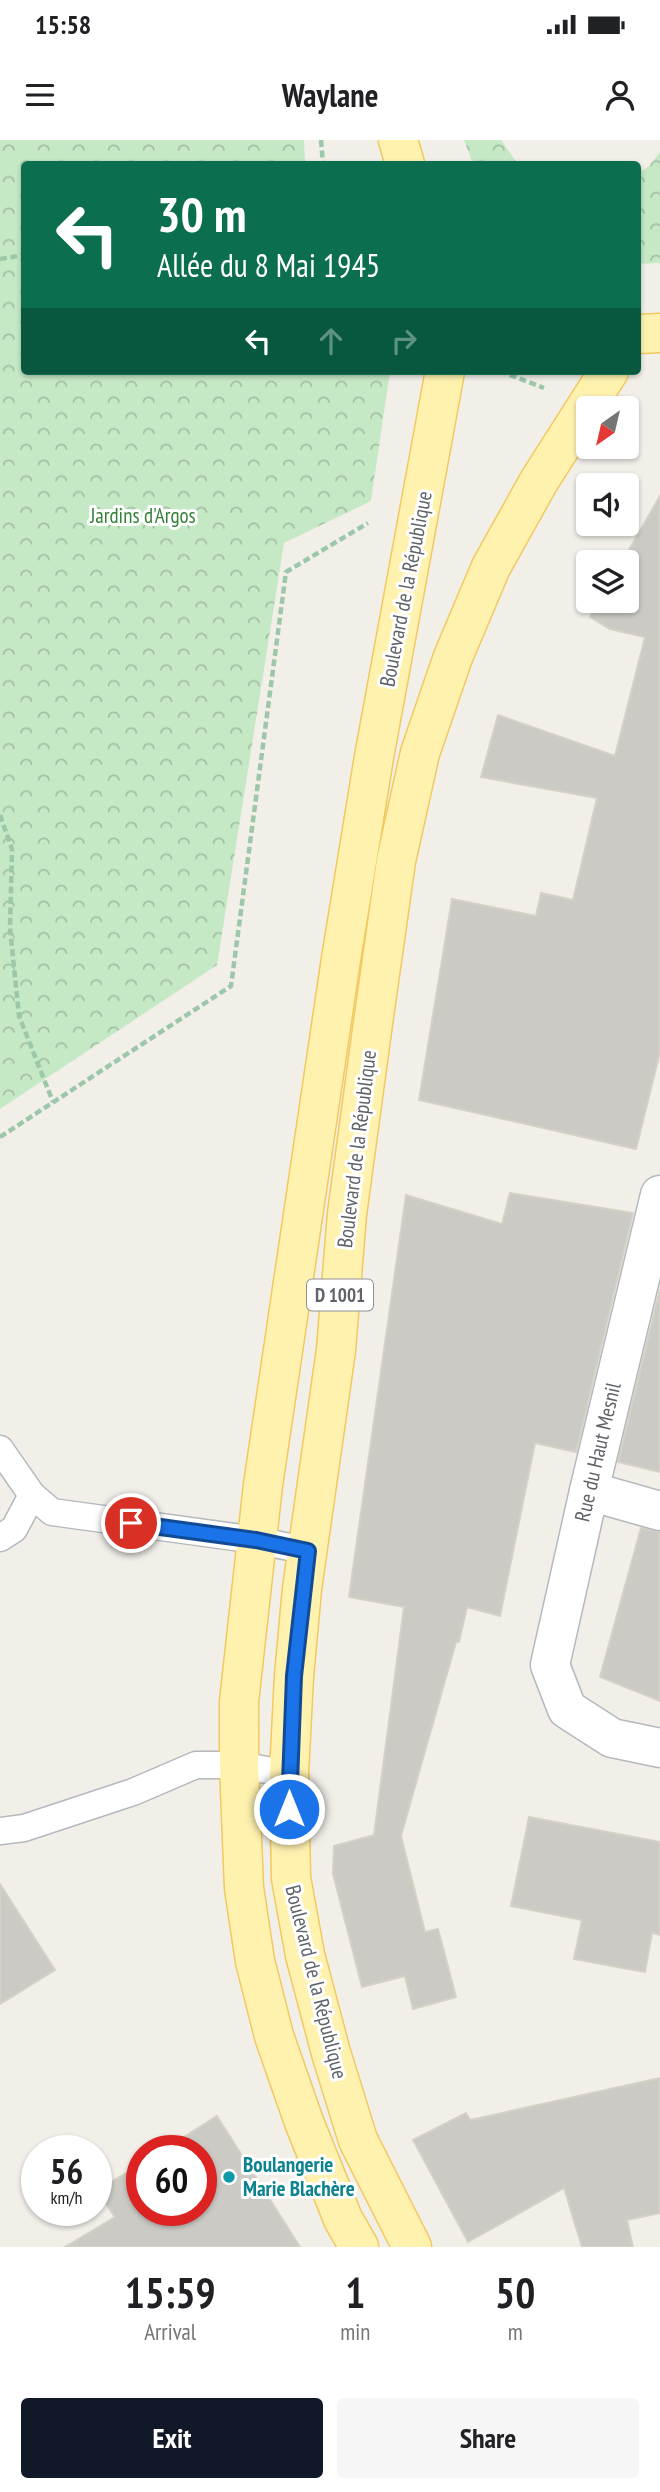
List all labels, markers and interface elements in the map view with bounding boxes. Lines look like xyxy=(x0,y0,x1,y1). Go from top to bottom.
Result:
text: 15:58 xyxy=(35,8,91,41)
text: Waylane xyxy=(282,74,378,116)
icon: menu xyxy=(21,76,59,114)
icon: person xyxy=(601,76,639,114)
text: 30 m xyxy=(157,182,246,246)
icon: left xyxy=(42,189,133,280)
text: Allée du 8 Mai 1945 xyxy=(157,244,380,286)
icon: left xyxy=(239,322,277,360)
icon: ahead xyxy=(312,322,350,360)
icon: right xyxy=(385,322,423,360)
north arrow xyxy=(576,396,639,458)
map controls xyxy=(576,396,639,613)
button: sound xyxy=(576,473,639,536)
street label: Boulevard de la République xyxy=(373,489,438,689)
park label: Jardins d'Argos xyxy=(89,502,196,529)
button: layers xyxy=(576,550,639,613)
street label: Boulevard de la République xyxy=(331,1049,382,1249)
road number: D 1001 xyxy=(307,1280,373,1310)
street label: Rue du Haut Mesnil xyxy=(568,1380,627,1524)
pin xyxy=(101,1493,161,1553)
icon: arrive xyxy=(112,1504,150,1542)
position arrow xyxy=(252,1772,326,1846)
street label: Boulevard de la République xyxy=(279,1882,354,2082)
speed limit sign: 60 xyxy=(126,2135,217,2226)
text: 56 xyxy=(50,2148,83,2194)
place label: Boulangerie Marie Blachère xyxy=(243,2151,355,2202)
marker: Boulangerie Marie Blachère xyxy=(221,2169,237,2185)
text: km/h xyxy=(51,2186,82,2209)
text: 15:59 xyxy=(125,2265,216,2320)
text: 1 xyxy=(345,2265,365,2320)
text: 50 xyxy=(495,2265,535,2320)
text: Arrival xyxy=(144,2317,196,2346)
text: min xyxy=(340,2317,370,2346)
text: m xyxy=(508,2317,523,2346)
button: Exit xyxy=(21,2398,323,2478)
button: Share xyxy=(337,2398,639,2478)

